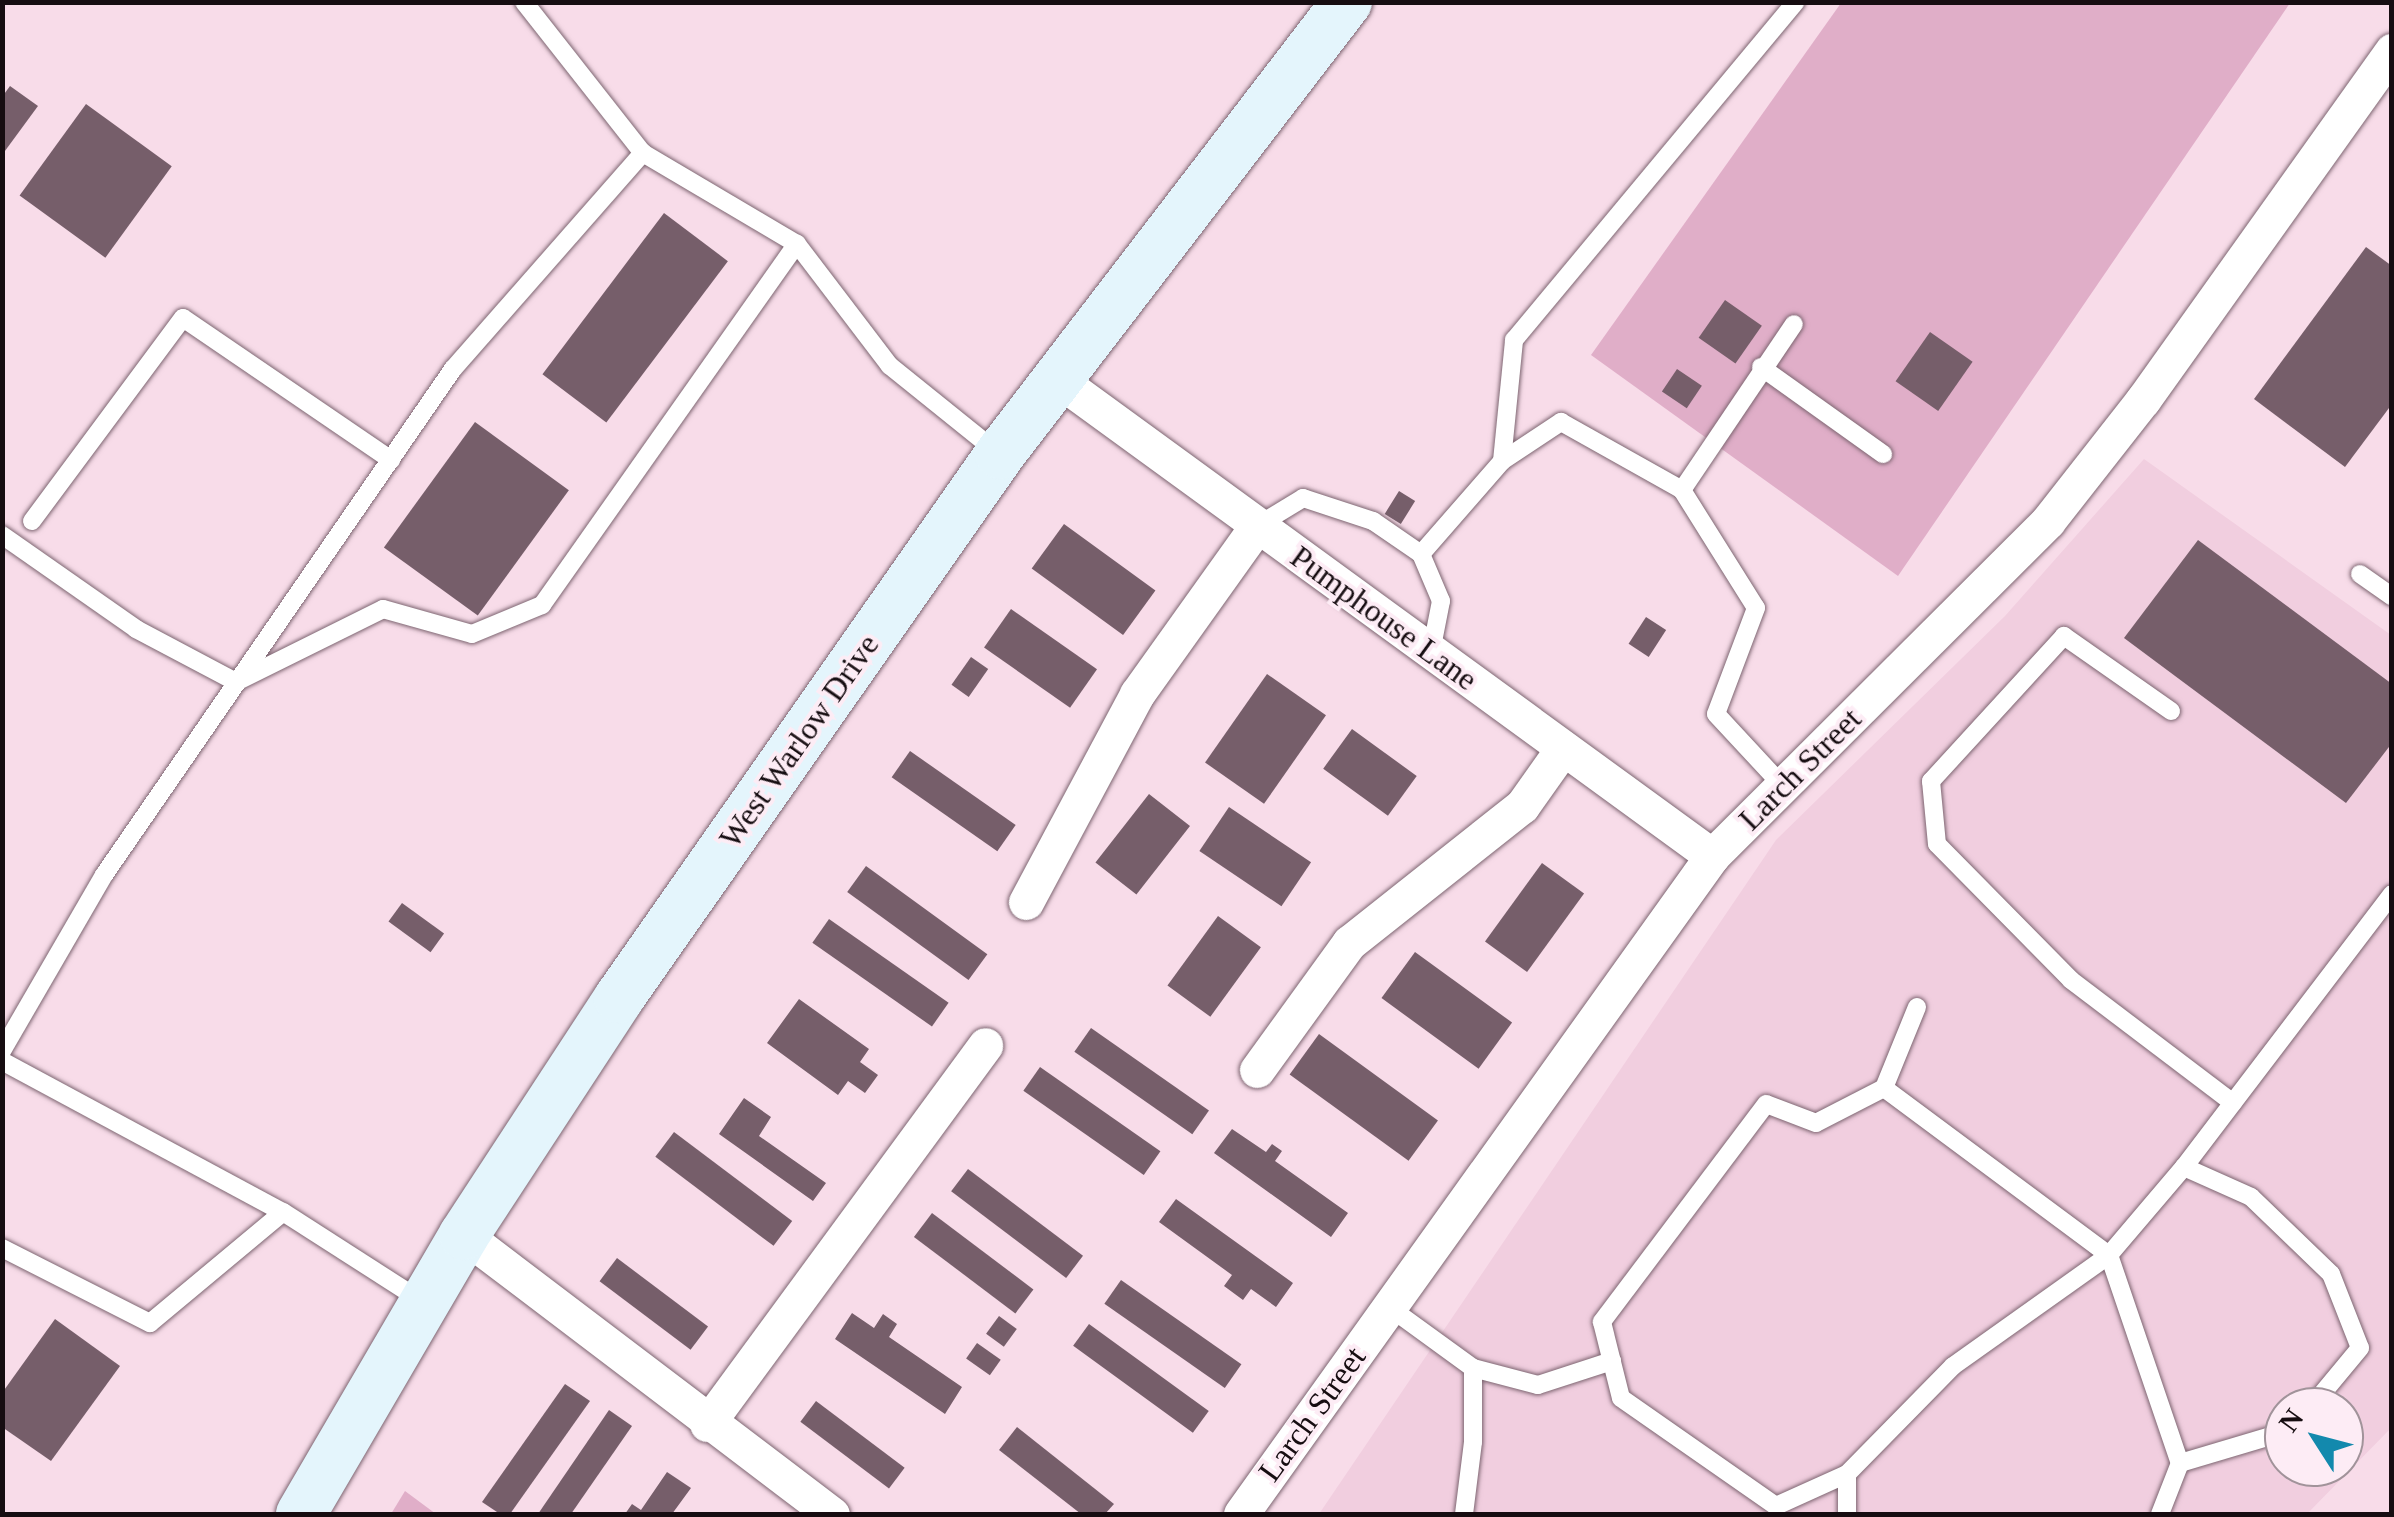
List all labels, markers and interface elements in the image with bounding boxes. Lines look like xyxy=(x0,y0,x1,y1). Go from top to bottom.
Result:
street label: Pumphouse Lane xyxy=(1283,537,1485,699)
street label: West Warlow Drive xyxy=(711,627,887,855)
street label: Larch Street xyxy=(1731,700,1869,838)
street label: Larch Street xyxy=(1250,1339,1374,1489)
north arrow xyxy=(2264,1387,2364,1487)
text: N xyxy=(2272,1403,2309,1438)

